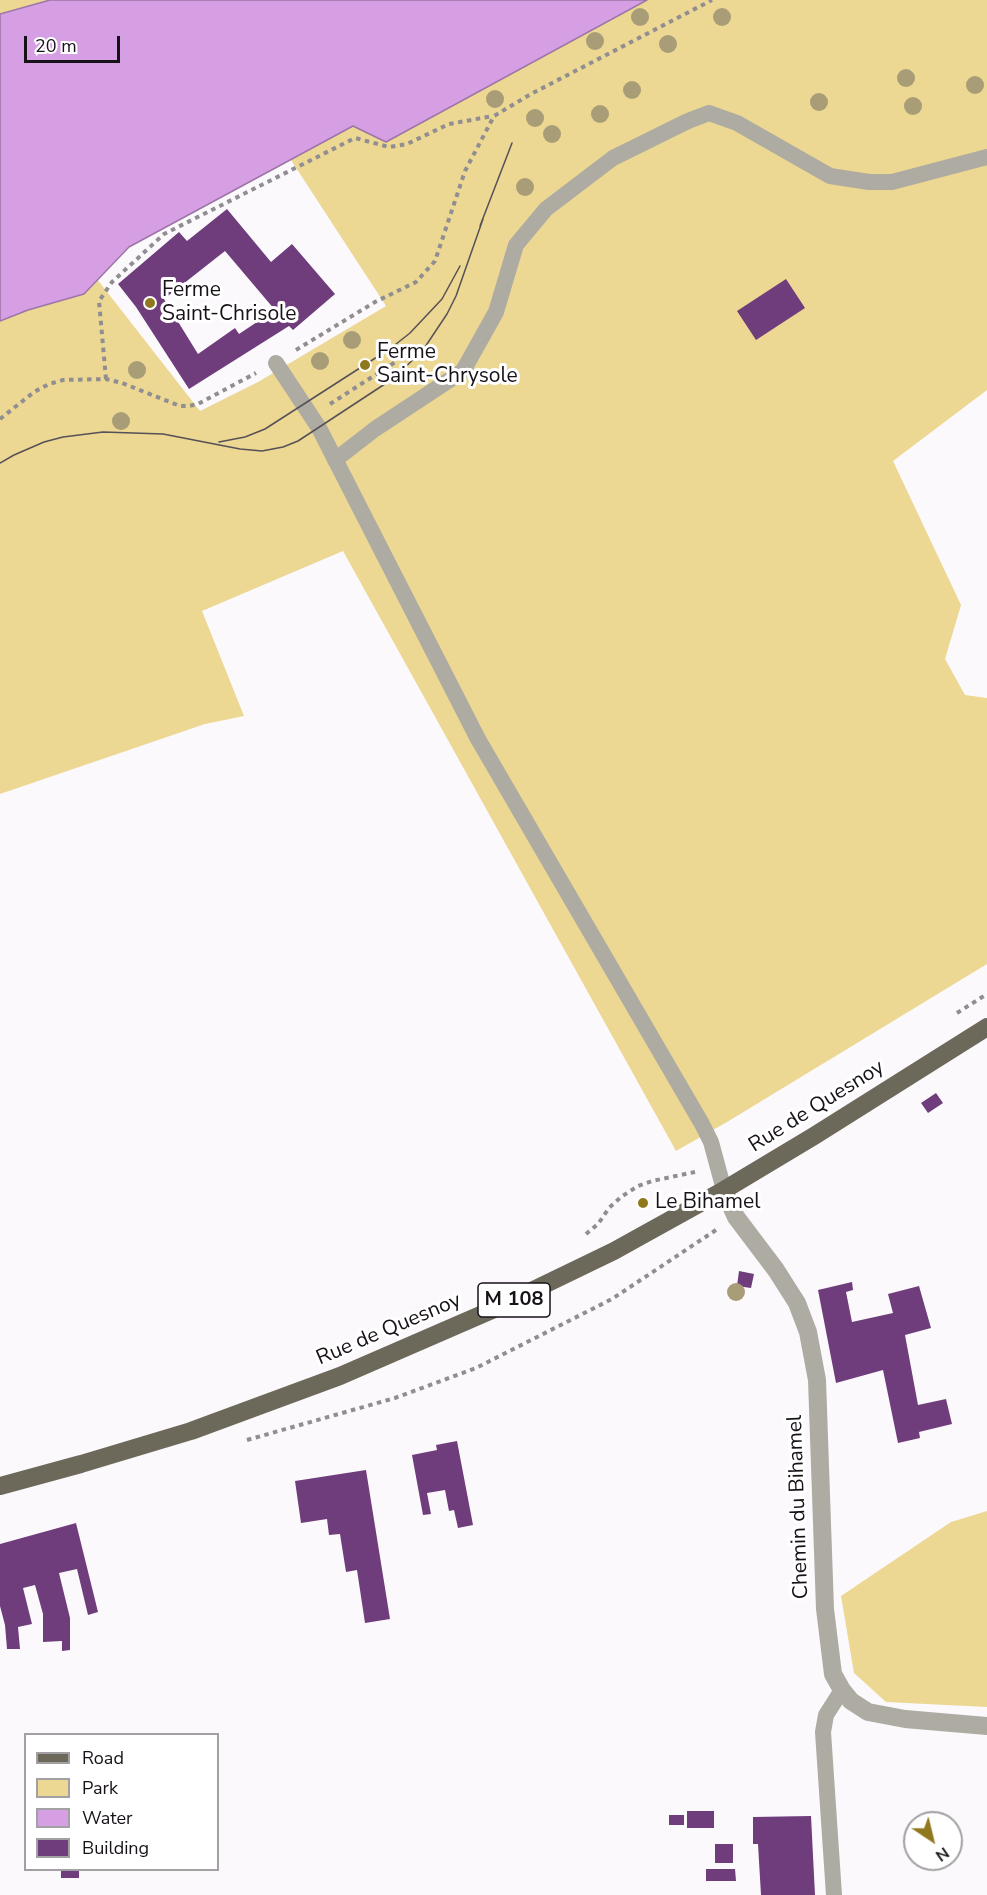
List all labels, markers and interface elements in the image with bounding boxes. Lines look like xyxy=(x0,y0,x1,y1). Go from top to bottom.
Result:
scale bar xyxy=(27,24,123,62)
text: 20 m xyxy=(35,34,77,58)
place label: Ferme Saint-Chrisole xyxy=(162,278,296,328)
marker: Ferme Saint-Chrisole xyxy=(143,296,157,310)
place label: Ferme Saint-Chrysole xyxy=(377,340,518,390)
marker: Ferme Saint-Chrysole xyxy=(358,358,372,372)
street label: Rue de Quesnoy xyxy=(745,1055,889,1159)
place label: Le Bihamel xyxy=(655,1190,760,1216)
marker: Le Bihamel xyxy=(636,1196,650,1210)
road number: M 108 xyxy=(478,1283,550,1317)
street label: Rue de Quesnoy xyxy=(313,1288,465,1372)
street label: Chemin du Bihamel xyxy=(783,1414,815,1600)
legend xyxy=(24,1733,219,1871)
text: Road xyxy=(82,1746,124,1770)
text: Park xyxy=(82,1776,118,1800)
text: Water xyxy=(82,1806,133,1830)
north arrow xyxy=(903,1811,963,1871)
text: Building xyxy=(82,1836,149,1860)
text: N xyxy=(931,1842,953,1867)

